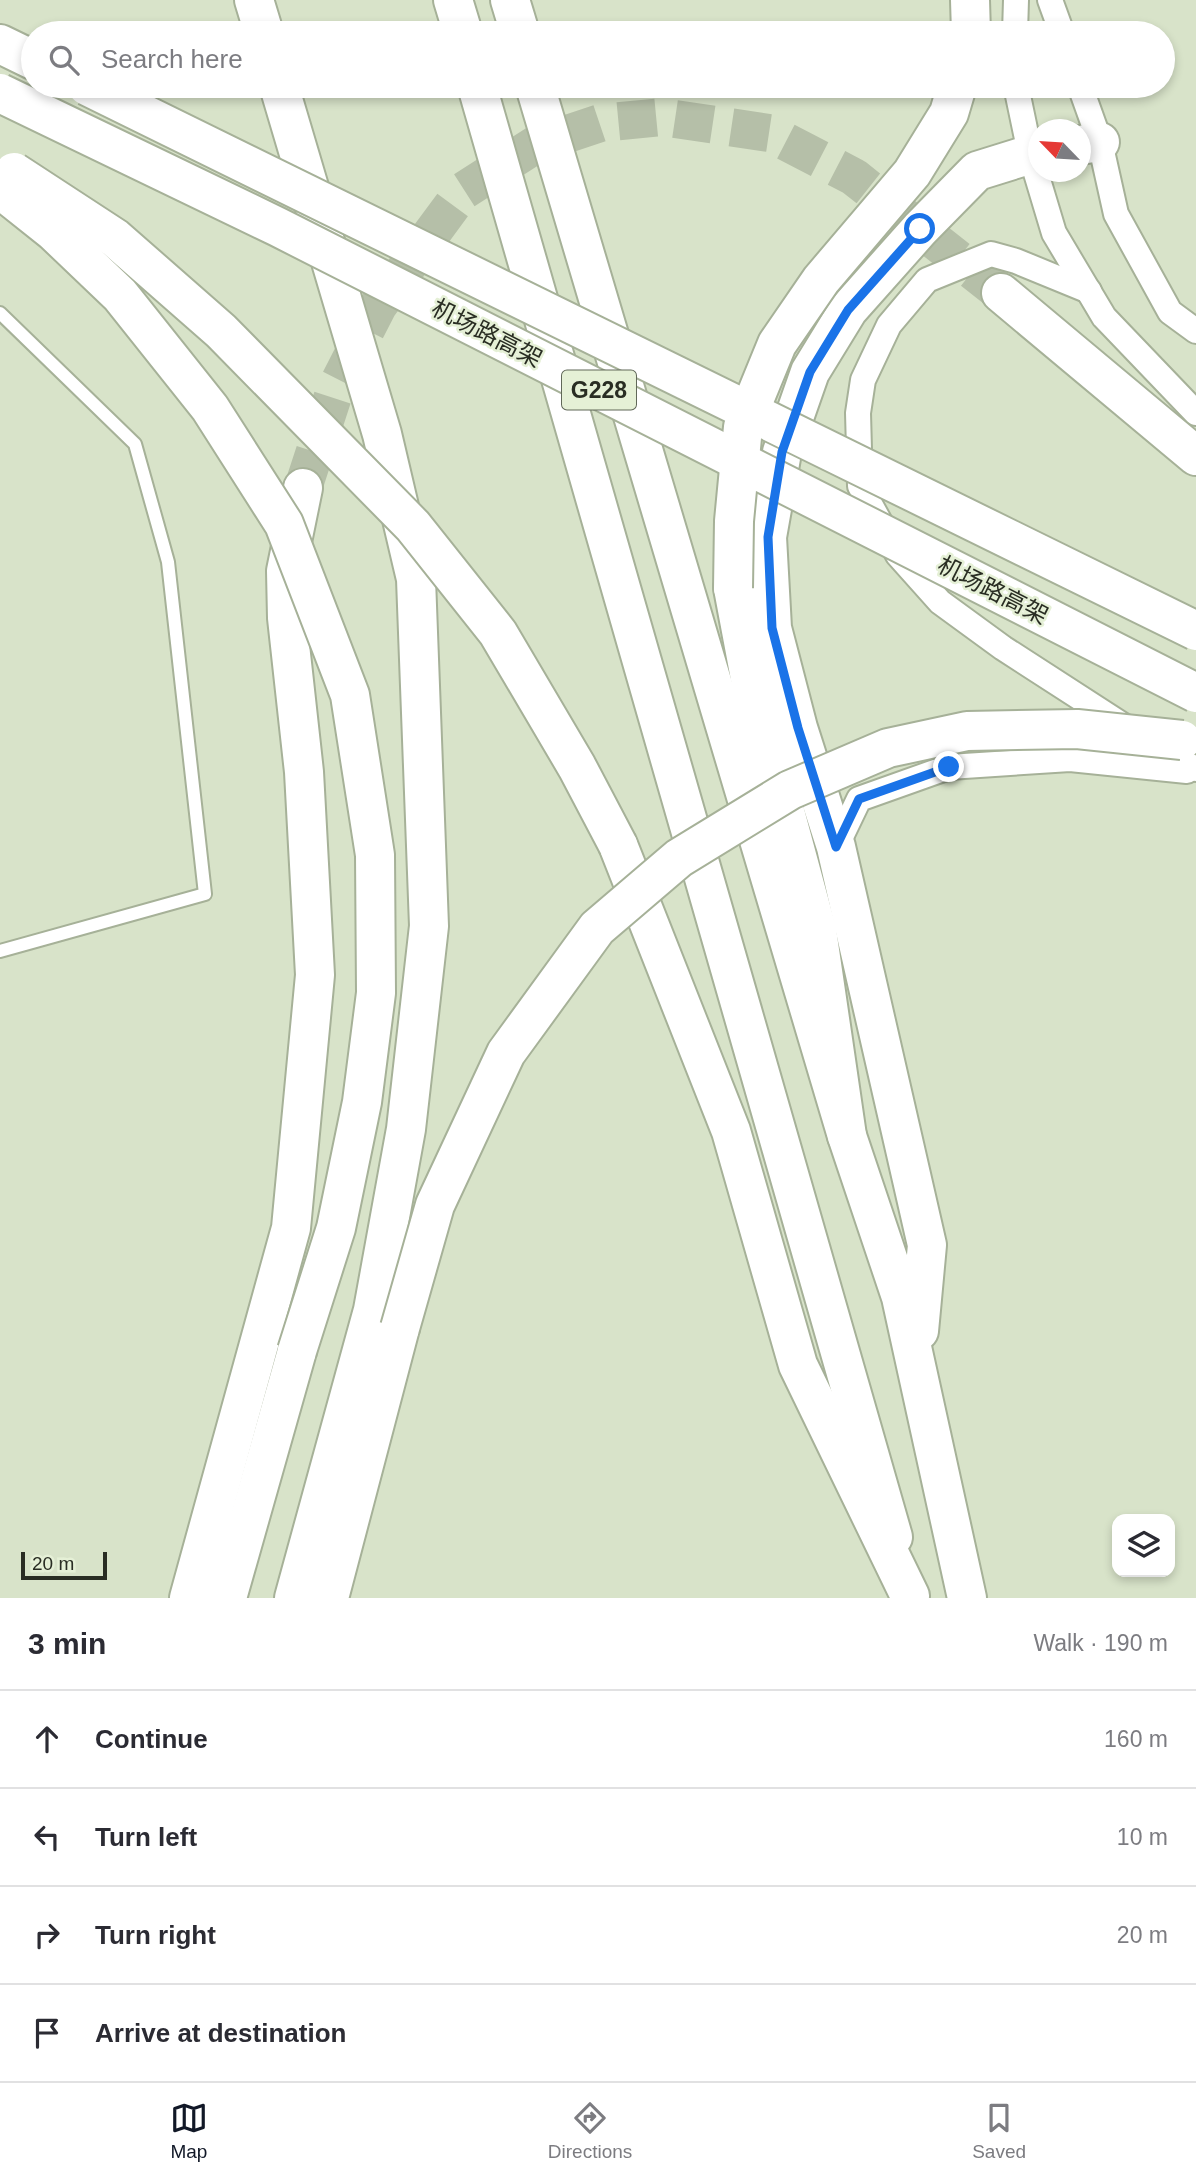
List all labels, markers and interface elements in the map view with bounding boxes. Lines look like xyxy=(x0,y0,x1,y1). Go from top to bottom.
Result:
search box xyxy=(21,21,1175,98)
icon: search xyxy=(45,41,83,79)
text: Search here xyxy=(101,44,243,74)
north arrow xyxy=(1028,119,1091,182)
route start xyxy=(904,213,935,244)
street label: 机场路高架 xyxy=(427,294,547,372)
road number: G228 xyxy=(562,370,636,410)
street label: 机场路高架 xyxy=(933,551,1053,629)
route end xyxy=(933,751,964,782)
map controls xyxy=(1112,1514,1175,1577)
button: layers xyxy=(1112,1514,1175,1577)
scale bar xyxy=(21,1549,107,1581)
text: 20 m xyxy=(32,1553,74,1574)
text: 3 min xyxy=(28,1627,106,1660)
text: Walk · 190 m xyxy=(1033,1630,1168,1656)
icon: ahead xyxy=(28,1720,66,1758)
text: Continue xyxy=(95,1724,208,1754)
text: 160 m xyxy=(1104,1726,1168,1752)
icon: left xyxy=(28,1818,66,1856)
text: Turn left xyxy=(95,1822,197,1852)
text: 10 m xyxy=(1117,1824,1168,1850)
icon: right xyxy=(28,1916,66,1954)
text: Turn right xyxy=(95,1920,216,1950)
text: 20 m xyxy=(1117,1922,1168,1948)
icon: arrive xyxy=(28,2014,66,2052)
text: Arrive at destination xyxy=(95,2018,346,2048)
tab: Map xyxy=(170,2099,208,2163)
tab: Directions xyxy=(548,2099,632,2163)
tab: Saved xyxy=(972,2099,1026,2163)

